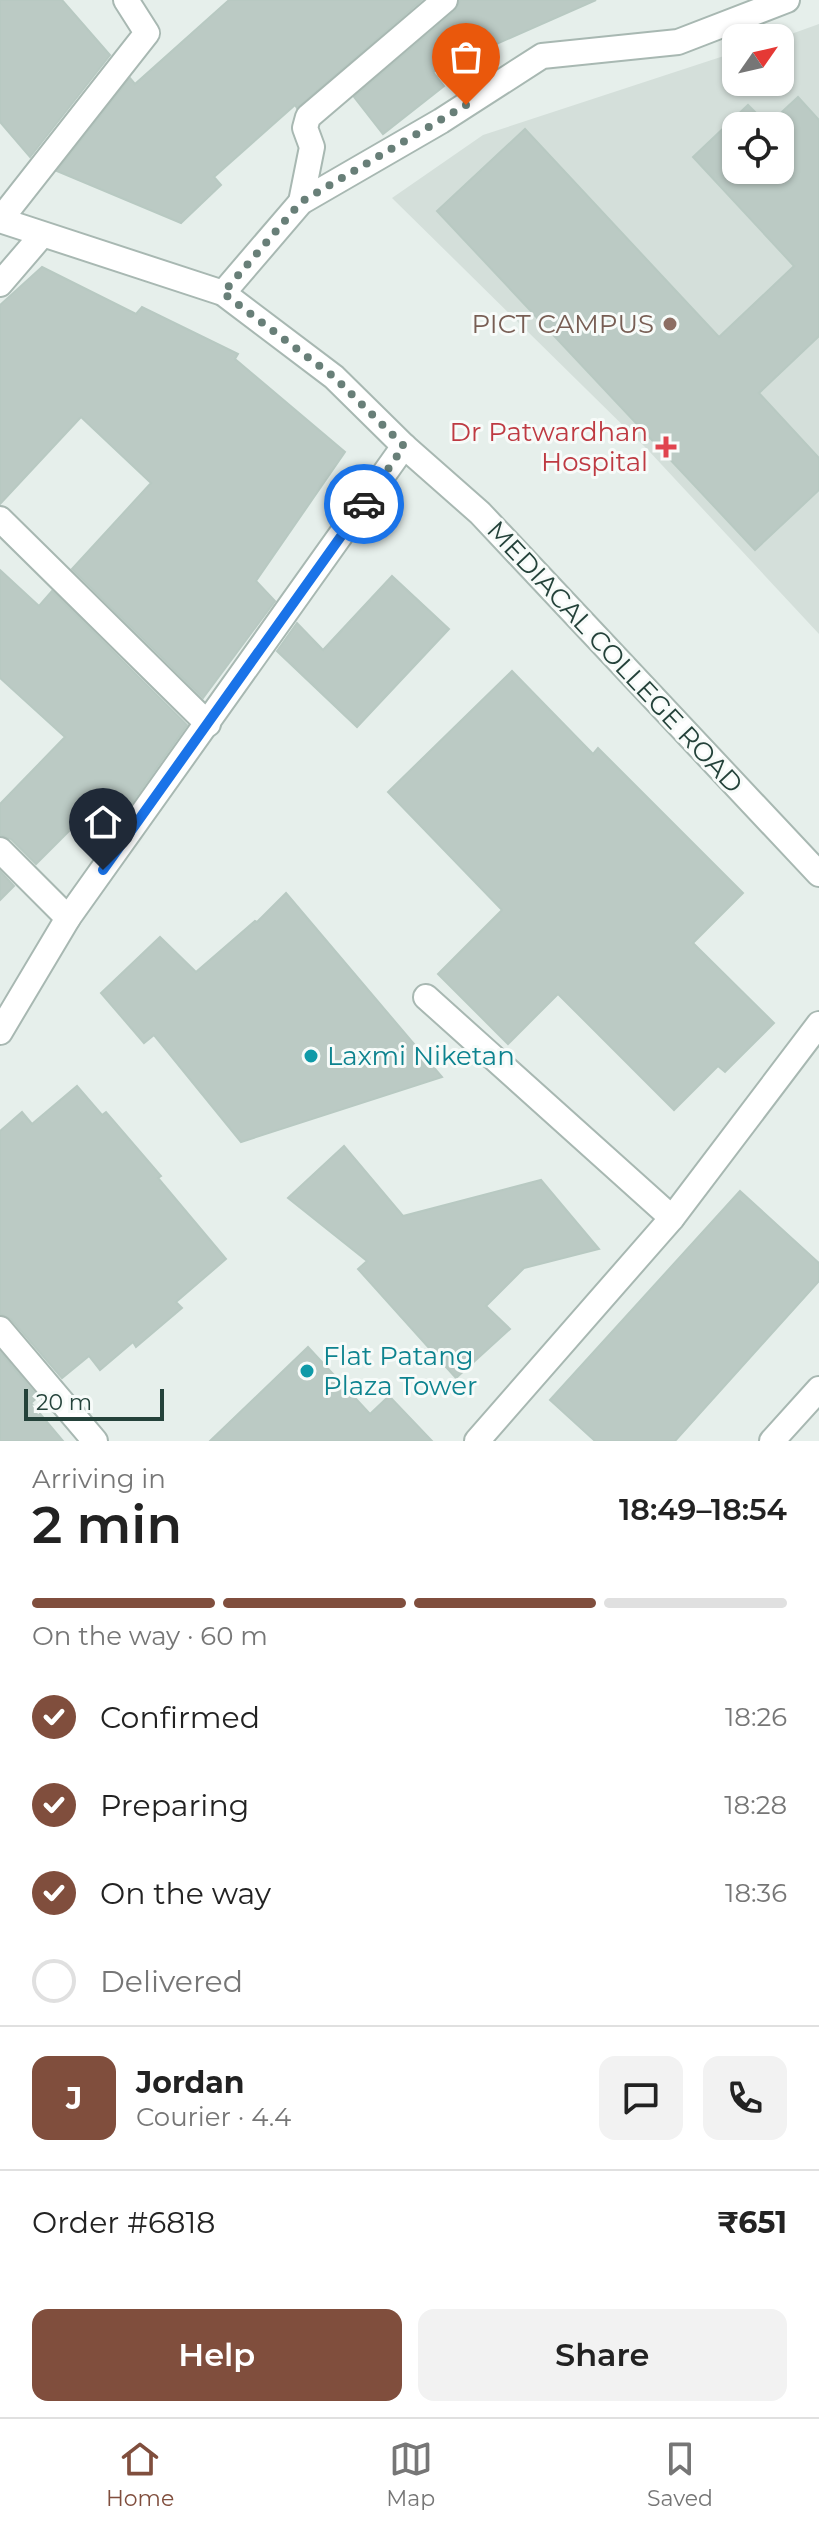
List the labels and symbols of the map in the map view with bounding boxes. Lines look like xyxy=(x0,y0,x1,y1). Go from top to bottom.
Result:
pin xyxy=(432,23,500,105)
north arrow xyxy=(722,24,794,96)
place label: PICT CAMPUS xyxy=(471,308,654,340)
marker: PICT CAMPUS xyxy=(661,315,679,333)
place label: Dr Patwardhan Hospital xyxy=(449,416,648,478)
marker: Dr Patwardhan Hospital xyxy=(655,436,677,458)
courier xyxy=(324,464,404,544)
street label: MEDIACAL COLLEGE ROAD xyxy=(480,514,750,800)
pin xyxy=(69,788,137,870)
place label: Laxmi Niketan xyxy=(327,1040,515,1072)
marker: Laxmi Niketan xyxy=(302,1047,320,1065)
place label: Flat Patang Plaza Tower xyxy=(323,1340,477,1402)
marker: Flat Patang Plaza Tower xyxy=(298,1362,316,1380)
scale bar xyxy=(24,1385,164,1421)

